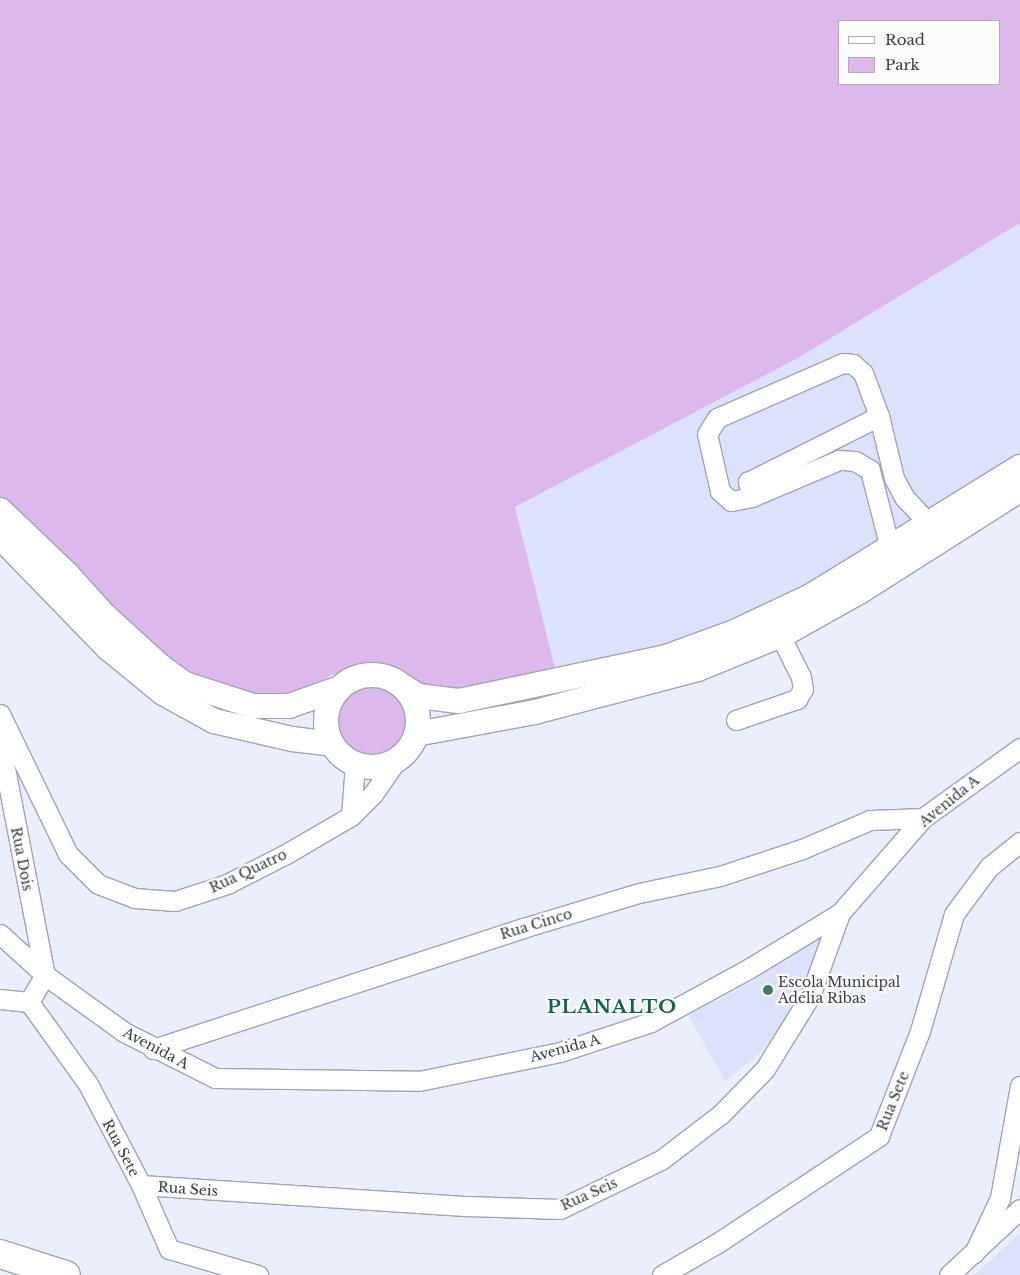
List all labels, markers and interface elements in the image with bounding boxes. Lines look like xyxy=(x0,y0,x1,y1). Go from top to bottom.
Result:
legend xyxy=(838,20,1000,85)
text: Road xyxy=(885,30,925,49)
text: Park xyxy=(885,55,920,74)
street label: Avenida A xyxy=(915,772,983,830)
street label: Rua Dois xyxy=(8,826,36,892)
street label: Rua Quatro xyxy=(207,846,289,896)
street label: Rua Cinco xyxy=(498,905,574,943)
place label: Escola Municipal Adélia Ribas xyxy=(778,974,900,1006)
marker: Escola Municipal Adélia Ribas xyxy=(762,984,774,996)
district label: PLANALTO xyxy=(546,996,678,1018)
street label: Avenida A xyxy=(120,1024,192,1072)
street label: Avenida A xyxy=(528,1030,602,1066)
street label: Rua Sete xyxy=(873,1069,913,1133)
street label: Rua Sete xyxy=(99,1116,143,1180)
street label: Rua Seis xyxy=(558,1174,620,1214)
street label: Rua Seis xyxy=(157,1179,219,1199)

